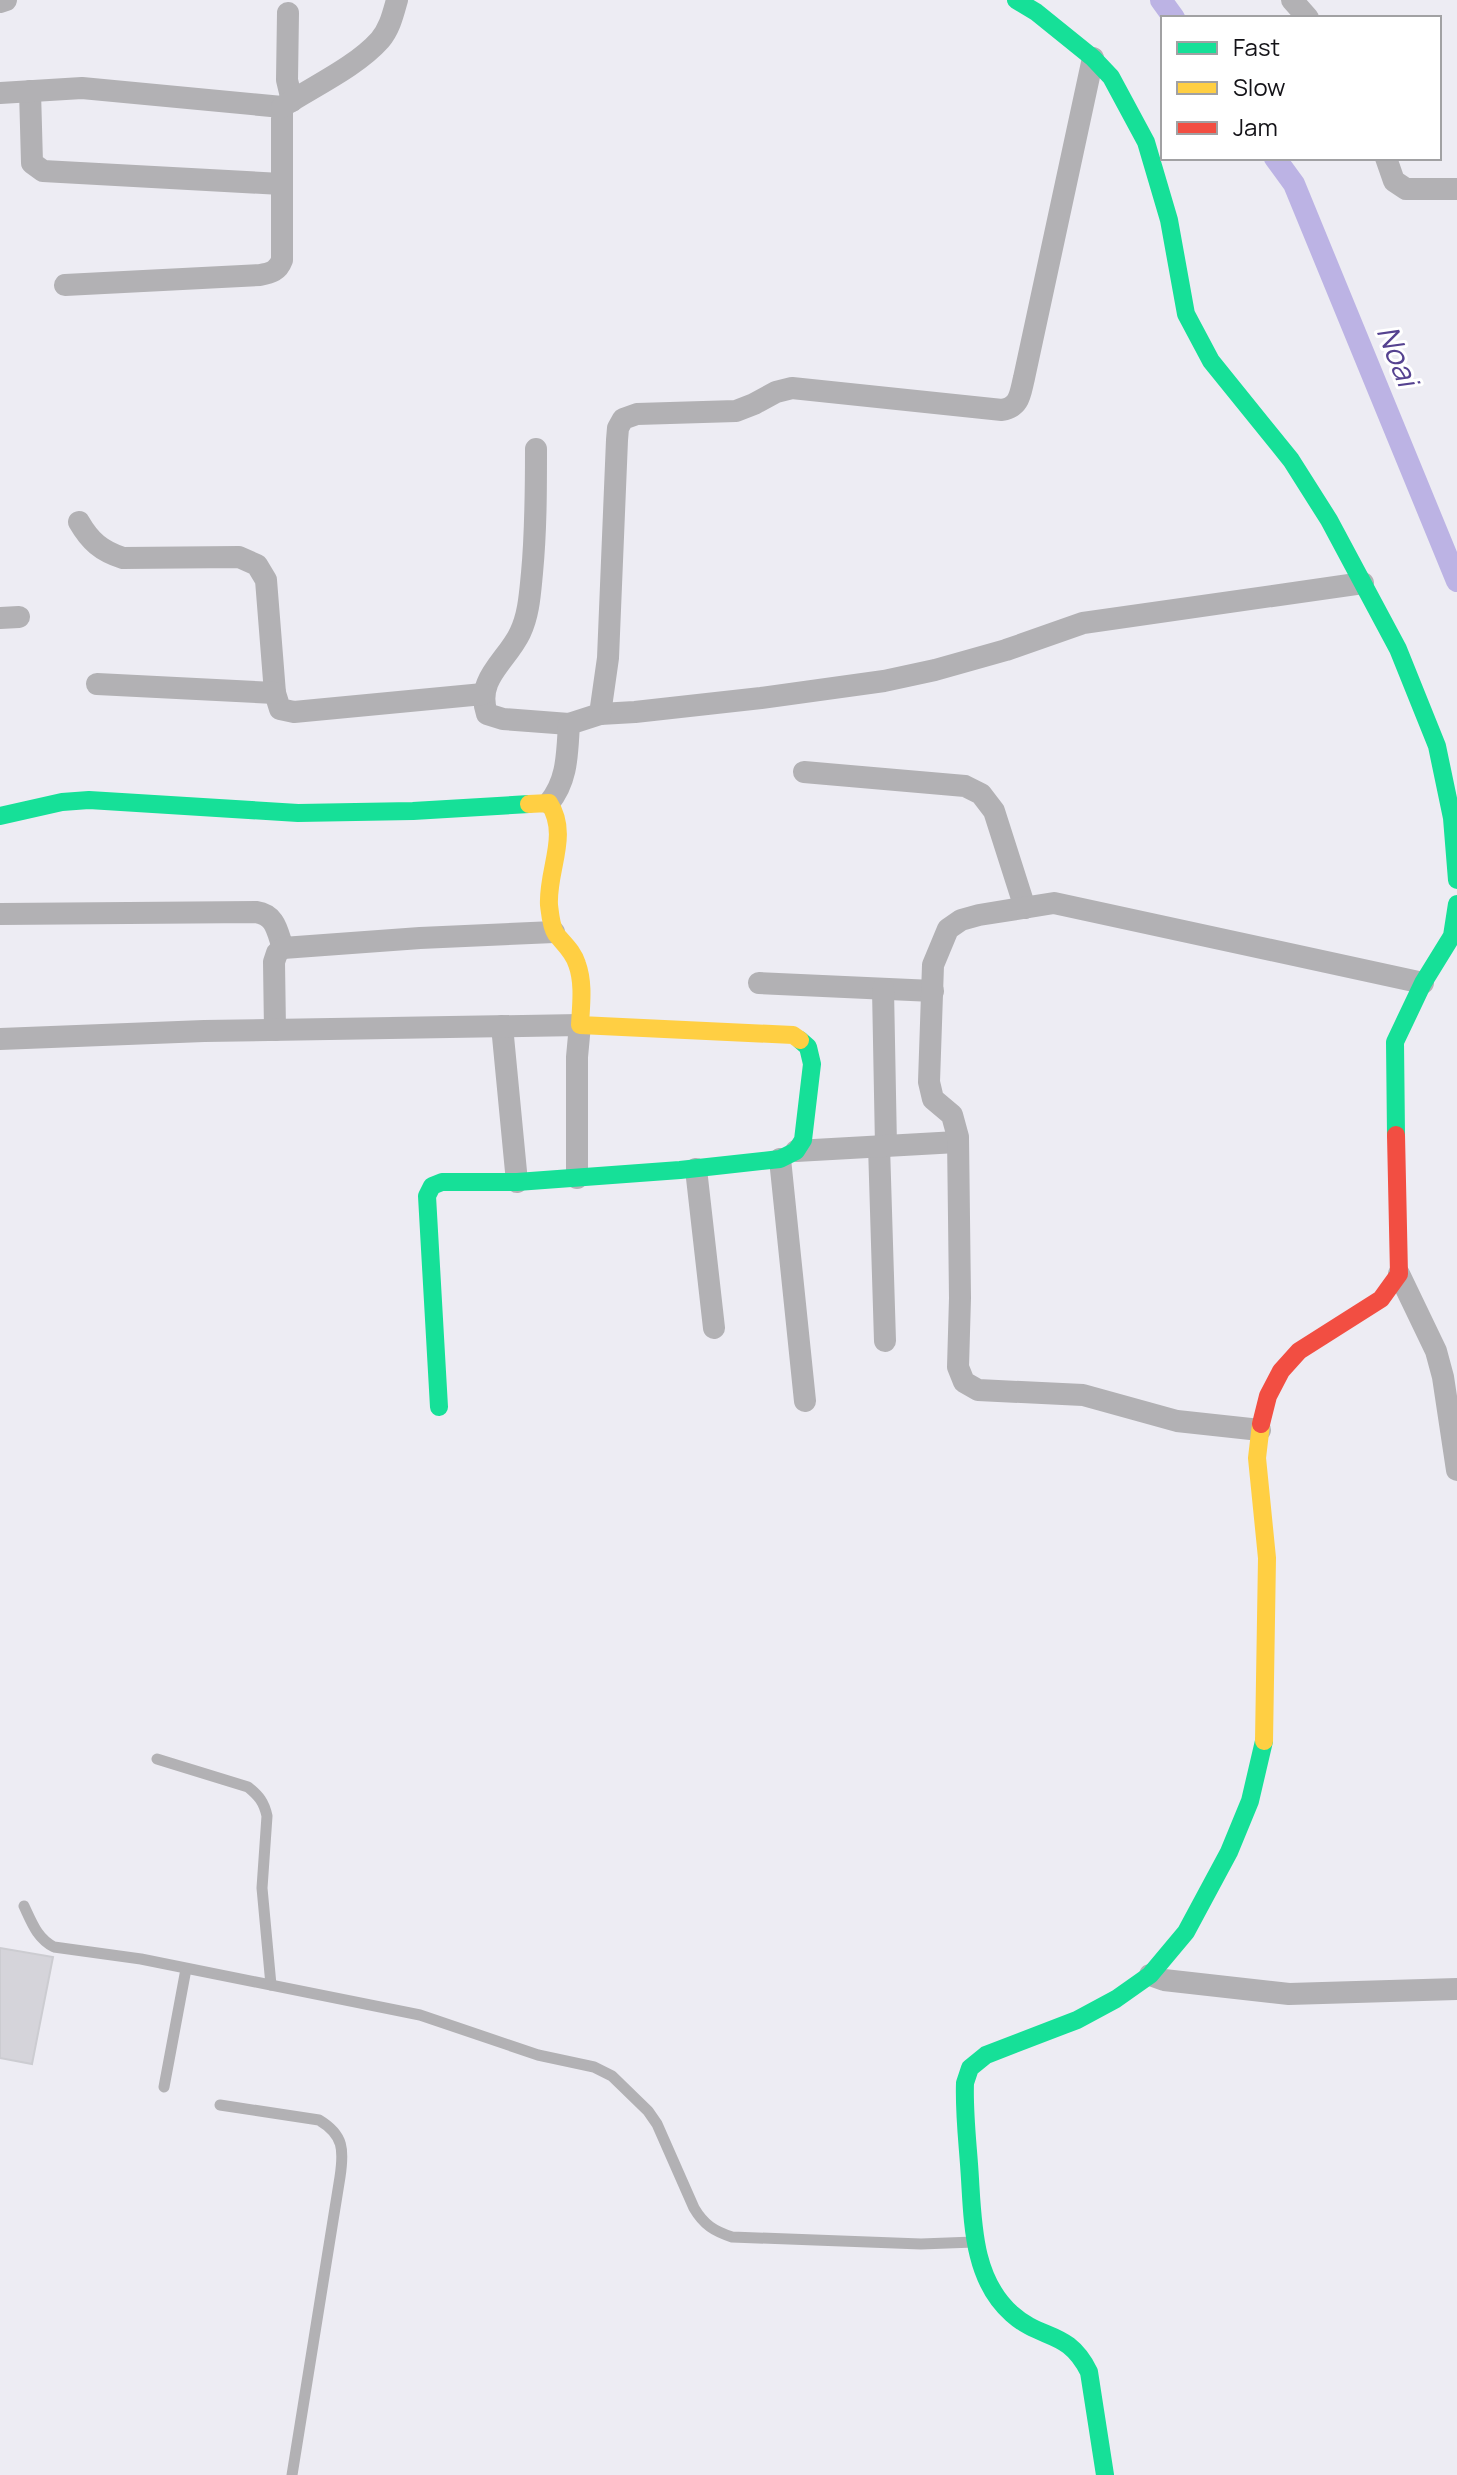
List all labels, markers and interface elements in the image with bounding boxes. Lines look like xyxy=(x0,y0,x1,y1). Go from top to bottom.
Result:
legend xyxy=(1161,16,1441,160)
text: Fast xyxy=(1233,30,1280,63)
text: Slow xyxy=(1233,70,1286,103)
text: Jam xyxy=(1233,110,1278,143)
water label: Noai xyxy=(1368,319,1430,396)

